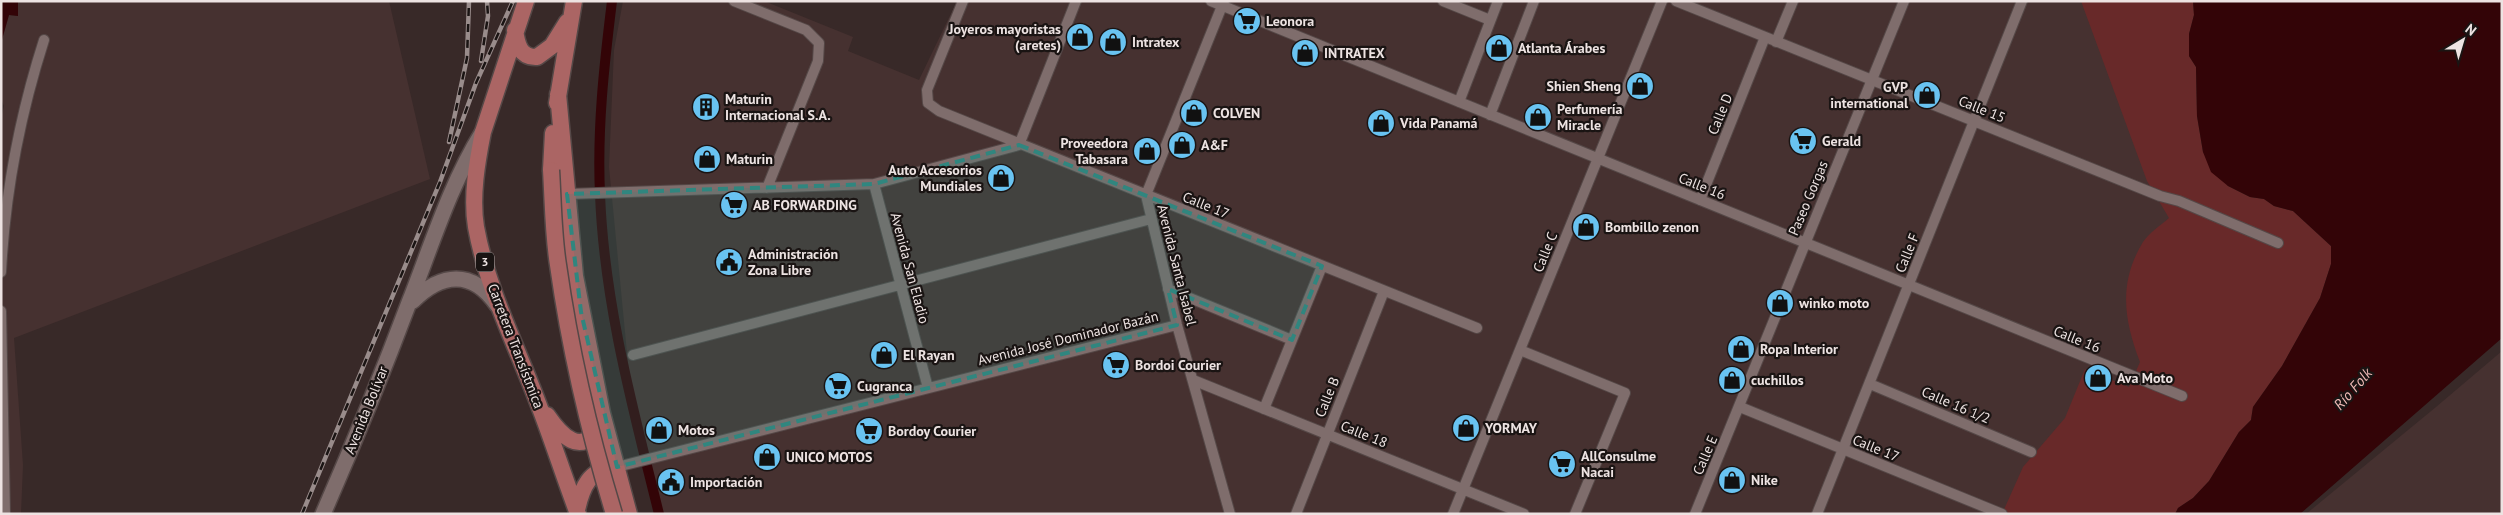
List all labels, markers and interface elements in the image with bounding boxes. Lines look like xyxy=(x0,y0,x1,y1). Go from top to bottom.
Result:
supermarket icon: Leonora xyxy=(1232,6,1262,36)
place label: Leonora xyxy=(1266,12,1314,30)
north arrow xyxy=(2438,15,2488,65)
place label: Joyeros mayoristas (aretes) xyxy=(948,20,1061,54)
text: N xyxy=(2462,20,2480,40)
shop icon: Joyeros mayoristas (aretes) xyxy=(1065,22,1095,52)
shop icon: Intratex xyxy=(1098,27,1128,57)
place label: Intratex xyxy=(1132,33,1180,51)
shop icon: Atlanta Árabes xyxy=(1484,33,1514,63)
shop icon: INTRATEX xyxy=(1290,38,1320,68)
place label: Atlanta Árabes xyxy=(1518,39,1605,57)
place label: INTRATEX xyxy=(1324,44,1385,62)
shop icon: Shien Sheng xyxy=(1625,71,1655,101)
place label: Shien Sheng xyxy=(1547,77,1621,95)
place label: GVP international xyxy=(1830,78,1909,112)
shop icon: GVP international xyxy=(1912,80,1942,110)
place label: Maturin Internacional S.A. xyxy=(725,90,831,124)
street label: Calle D xyxy=(1704,91,1736,137)
street label: Calle 15 xyxy=(1956,91,2008,127)
building icon: Maturin Internacional S.A. xyxy=(691,92,721,122)
shop icon: COLVEN xyxy=(1179,98,1209,128)
place label: Perfumería Miracle xyxy=(1557,100,1623,134)
shop icon: Perfumería Miracle xyxy=(1523,102,1553,132)
place label: COLVEN xyxy=(1213,104,1260,122)
shop icon: Vida Panamá xyxy=(1366,108,1396,138)
place label: Vida Panamá xyxy=(1399,114,1478,132)
supermarket icon: Gerald xyxy=(1788,126,1818,156)
shop icon: A&F xyxy=(1167,130,1197,160)
place label: Gerald xyxy=(1822,132,1861,150)
place label: Proveedora Tabasara xyxy=(1060,134,1128,168)
shop icon: Proveedora Tabasara xyxy=(1132,136,1162,166)
place label: A&F xyxy=(1201,136,1228,154)
shop icon: Maturin xyxy=(692,144,722,174)
place label: Maturin xyxy=(726,150,773,168)
street label: Paseo Gorgas xyxy=(1784,158,1832,238)
place label: Auto Accesorios Mundiales xyxy=(888,161,982,195)
shop icon: Auto Accesorios Mundiales xyxy=(986,163,1016,193)
street label: Calle 16 xyxy=(1676,168,1728,204)
street label: Calle 17 xyxy=(1180,187,1232,223)
supermarket icon: AB FORWARDING xyxy=(719,190,749,220)
place label: AB FORWARDING xyxy=(753,196,857,214)
street label: Avenida Santa Isabel xyxy=(1153,203,1201,327)
street label: Avenida San Eladio xyxy=(887,211,933,325)
shop icon: Bombillo zenon xyxy=(1571,212,1601,242)
place label: Bombillo zenon xyxy=(1605,218,1699,236)
street label: Calle C xyxy=(1529,229,1561,275)
street label: Calle F xyxy=(1891,231,1923,275)
place label: Administración Zona Libre xyxy=(748,245,838,279)
public building icon: Administración Zona Libre xyxy=(714,247,744,277)
road number: 3 xyxy=(476,252,494,272)
street label: Carretera Transístmica xyxy=(484,281,548,411)
shop icon: winko moto xyxy=(1765,288,1795,318)
place label: winko moto xyxy=(1798,294,1870,312)
street label: Avenida José Dominador Bazán xyxy=(976,307,1160,369)
street label: Calle 16 xyxy=(2051,321,2103,357)
shop icon: Ropa Interior xyxy=(1726,334,1756,364)
shop icon: El Rayan xyxy=(869,340,899,370)
place label: Ropa Interior xyxy=(1760,340,1838,358)
place label: El Rayan xyxy=(903,346,955,364)
supermarket icon: Bordoi Courier xyxy=(1101,350,1131,380)
place label: Bordoi Courier xyxy=(1135,356,1221,374)
street label: Avenida Bolívar xyxy=(340,363,392,456)
shop icon: Ava Moto xyxy=(2083,363,2113,393)
water label: Río Folk xyxy=(2329,363,2377,414)
shop icon: cuchillos xyxy=(1717,365,1747,395)
place label: Ava Moto xyxy=(2117,369,2173,387)
supermarket icon: Cugranca xyxy=(823,371,853,401)
place label: cuchillos xyxy=(1751,371,1804,389)
street label: Calle B xyxy=(1311,374,1343,420)
place label: Cugranca xyxy=(857,377,912,395)
street label: Calle 16 1/2 xyxy=(1919,382,1993,428)
shop icon: YORMAY xyxy=(1451,413,1481,443)
shop icon: Motos xyxy=(644,415,674,445)
supermarket icon: Bordoy Courier xyxy=(854,416,884,446)
street label: Calle 18 xyxy=(1338,416,1390,452)
place label: YORMAY xyxy=(1484,419,1538,437)
place label: Motos xyxy=(678,421,715,439)
place label: Bordoy Courier xyxy=(888,422,976,440)
street label: Calle 17 xyxy=(1850,430,1902,466)
street label: Calle E xyxy=(1689,433,1721,477)
shop icon: UNICO MOTOS xyxy=(752,442,782,472)
place label: AllConsulme Nacai xyxy=(1581,447,1656,481)
place label: UNICO MOTOS xyxy=(786,448,872,466)
supermarket icon: AllConsulme Nacai xyxy=(1547,449,1577,479)
shop icon: Nike xyxy=(1717,465,1747,495)
public building icon: Importación xyxy=(656,467,686,497)
place label: Nike xyxy=(1751,471,1778,489)
place label: Importación xyxy=(690,473,762,491)

